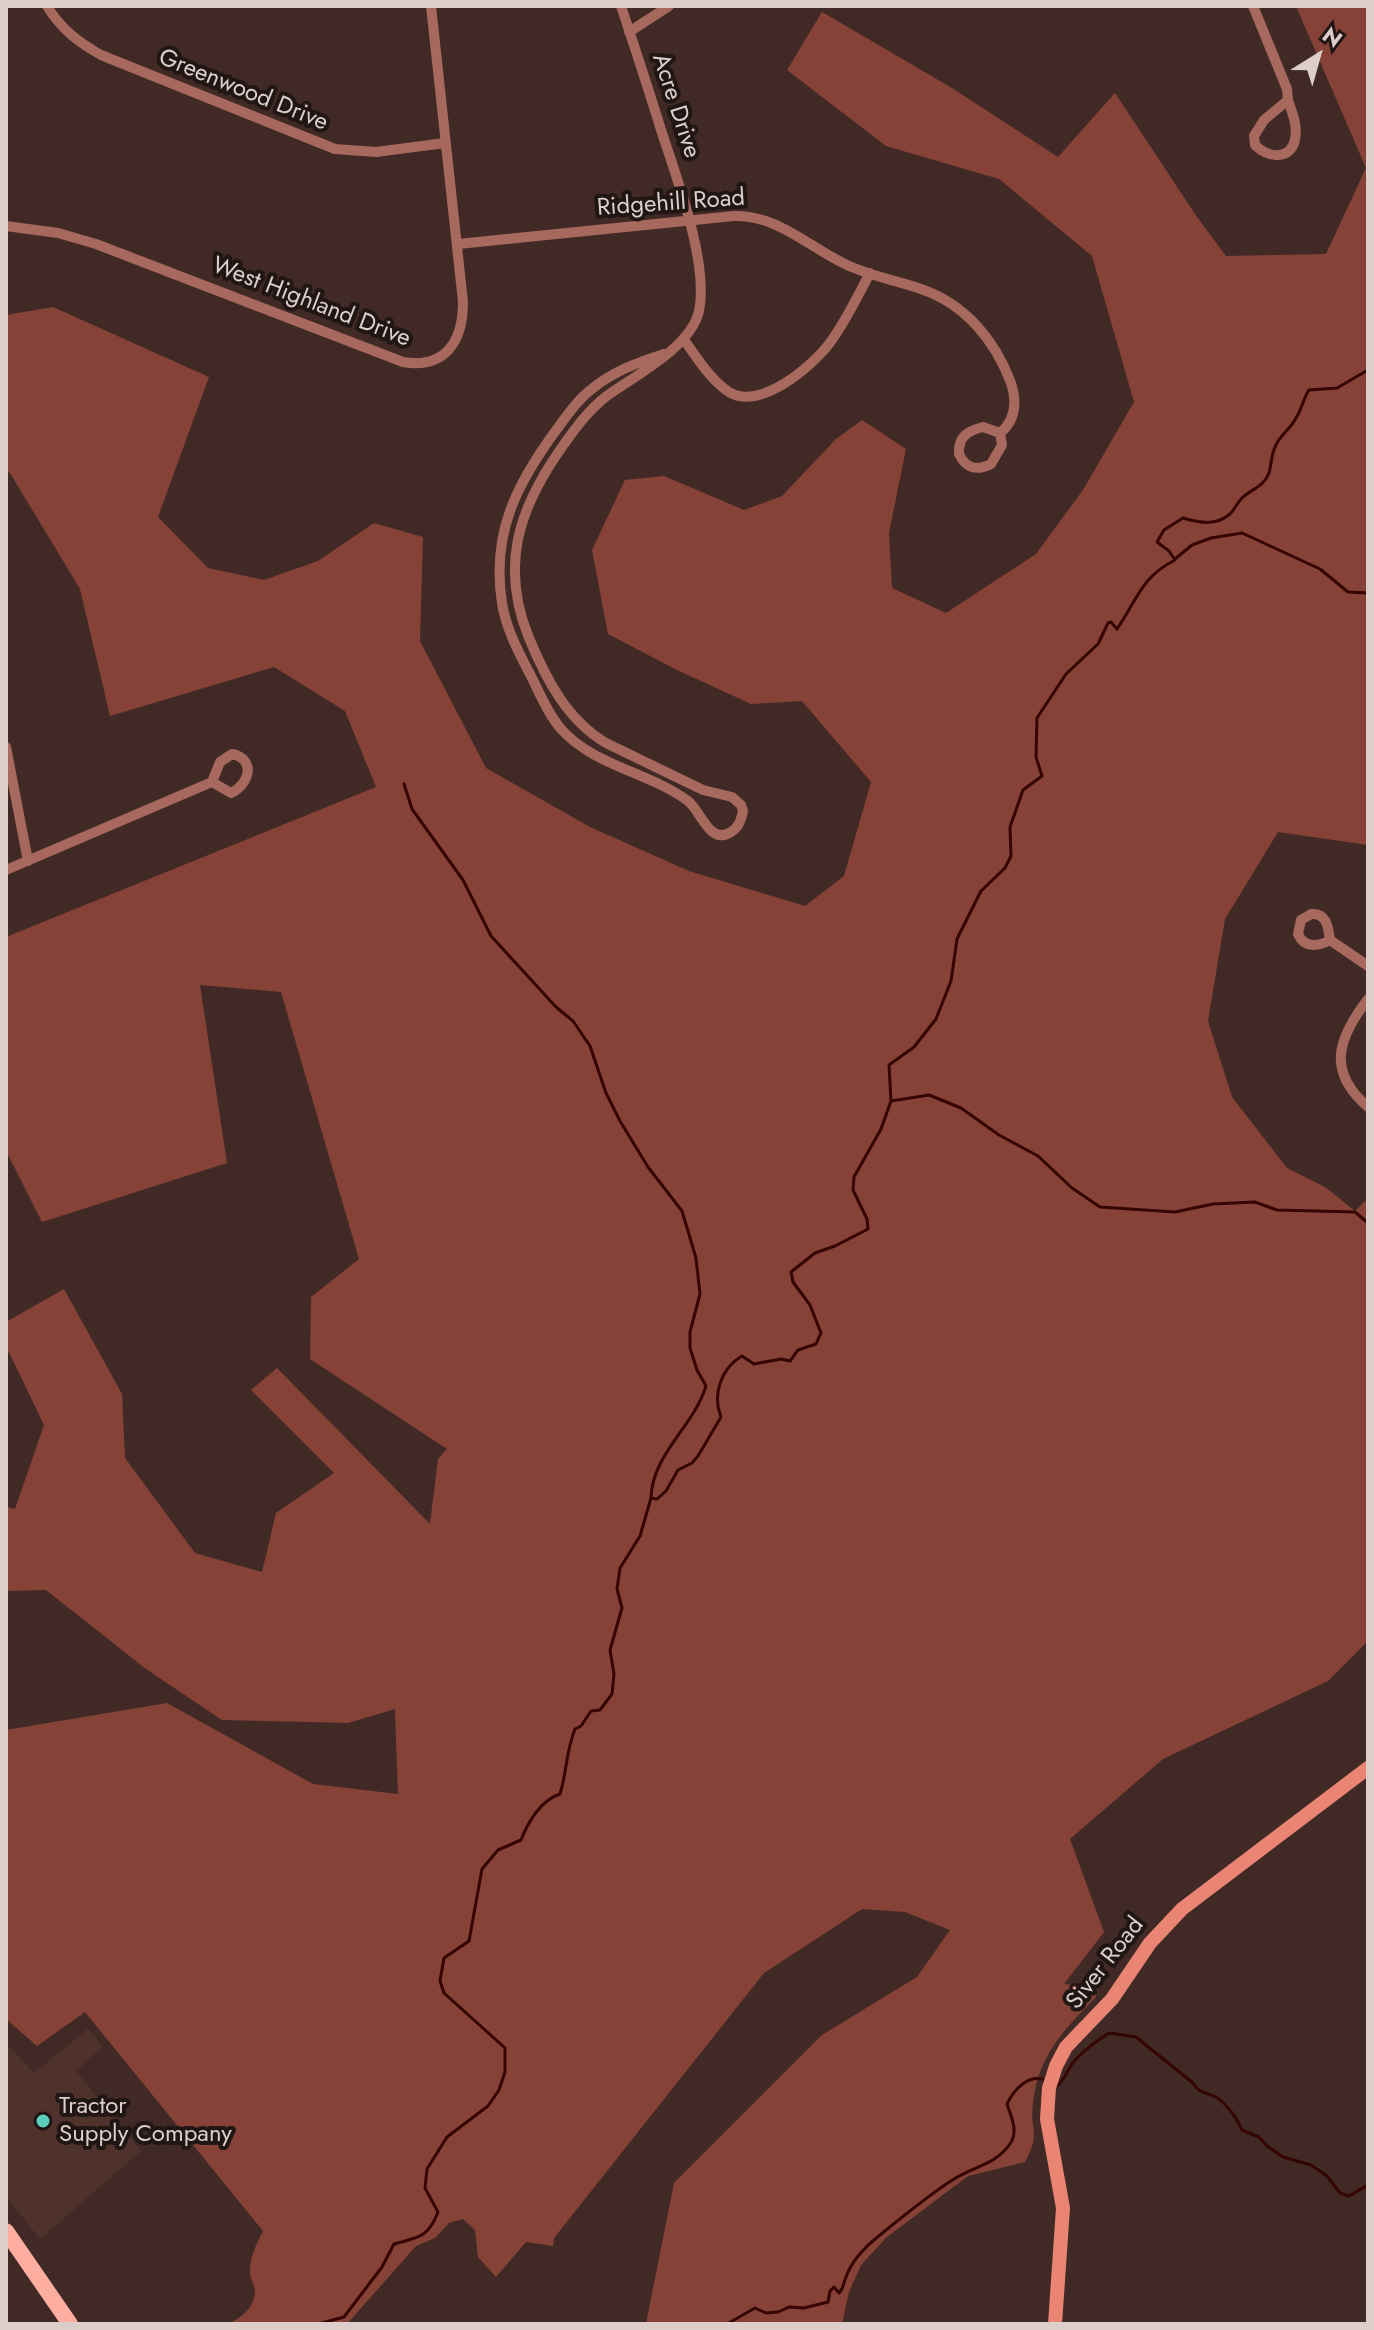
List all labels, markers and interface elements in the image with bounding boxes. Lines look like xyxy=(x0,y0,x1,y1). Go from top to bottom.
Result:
north arrow xyxy=(1278,16,1358,96)
text: N xyxy=(1316,19,1349,55)
street label: Greenwood Drive xyxy=(154,44,332,138)
street label: Acre Drive xyxy=(645,50,705,162)
street label: Ridgehill Road xyxy=(596,184,746,224)
street label: West Highland Drive xyxy=(208,252,414,354)
street label: Siver Road xyxy=(1061,1912,1151,2016)
place label: Tractor Supply Company xyxy=(59,2093,232,2149)
marker: Tractor Supply Company xyxy=(34,2112,52,2130)

